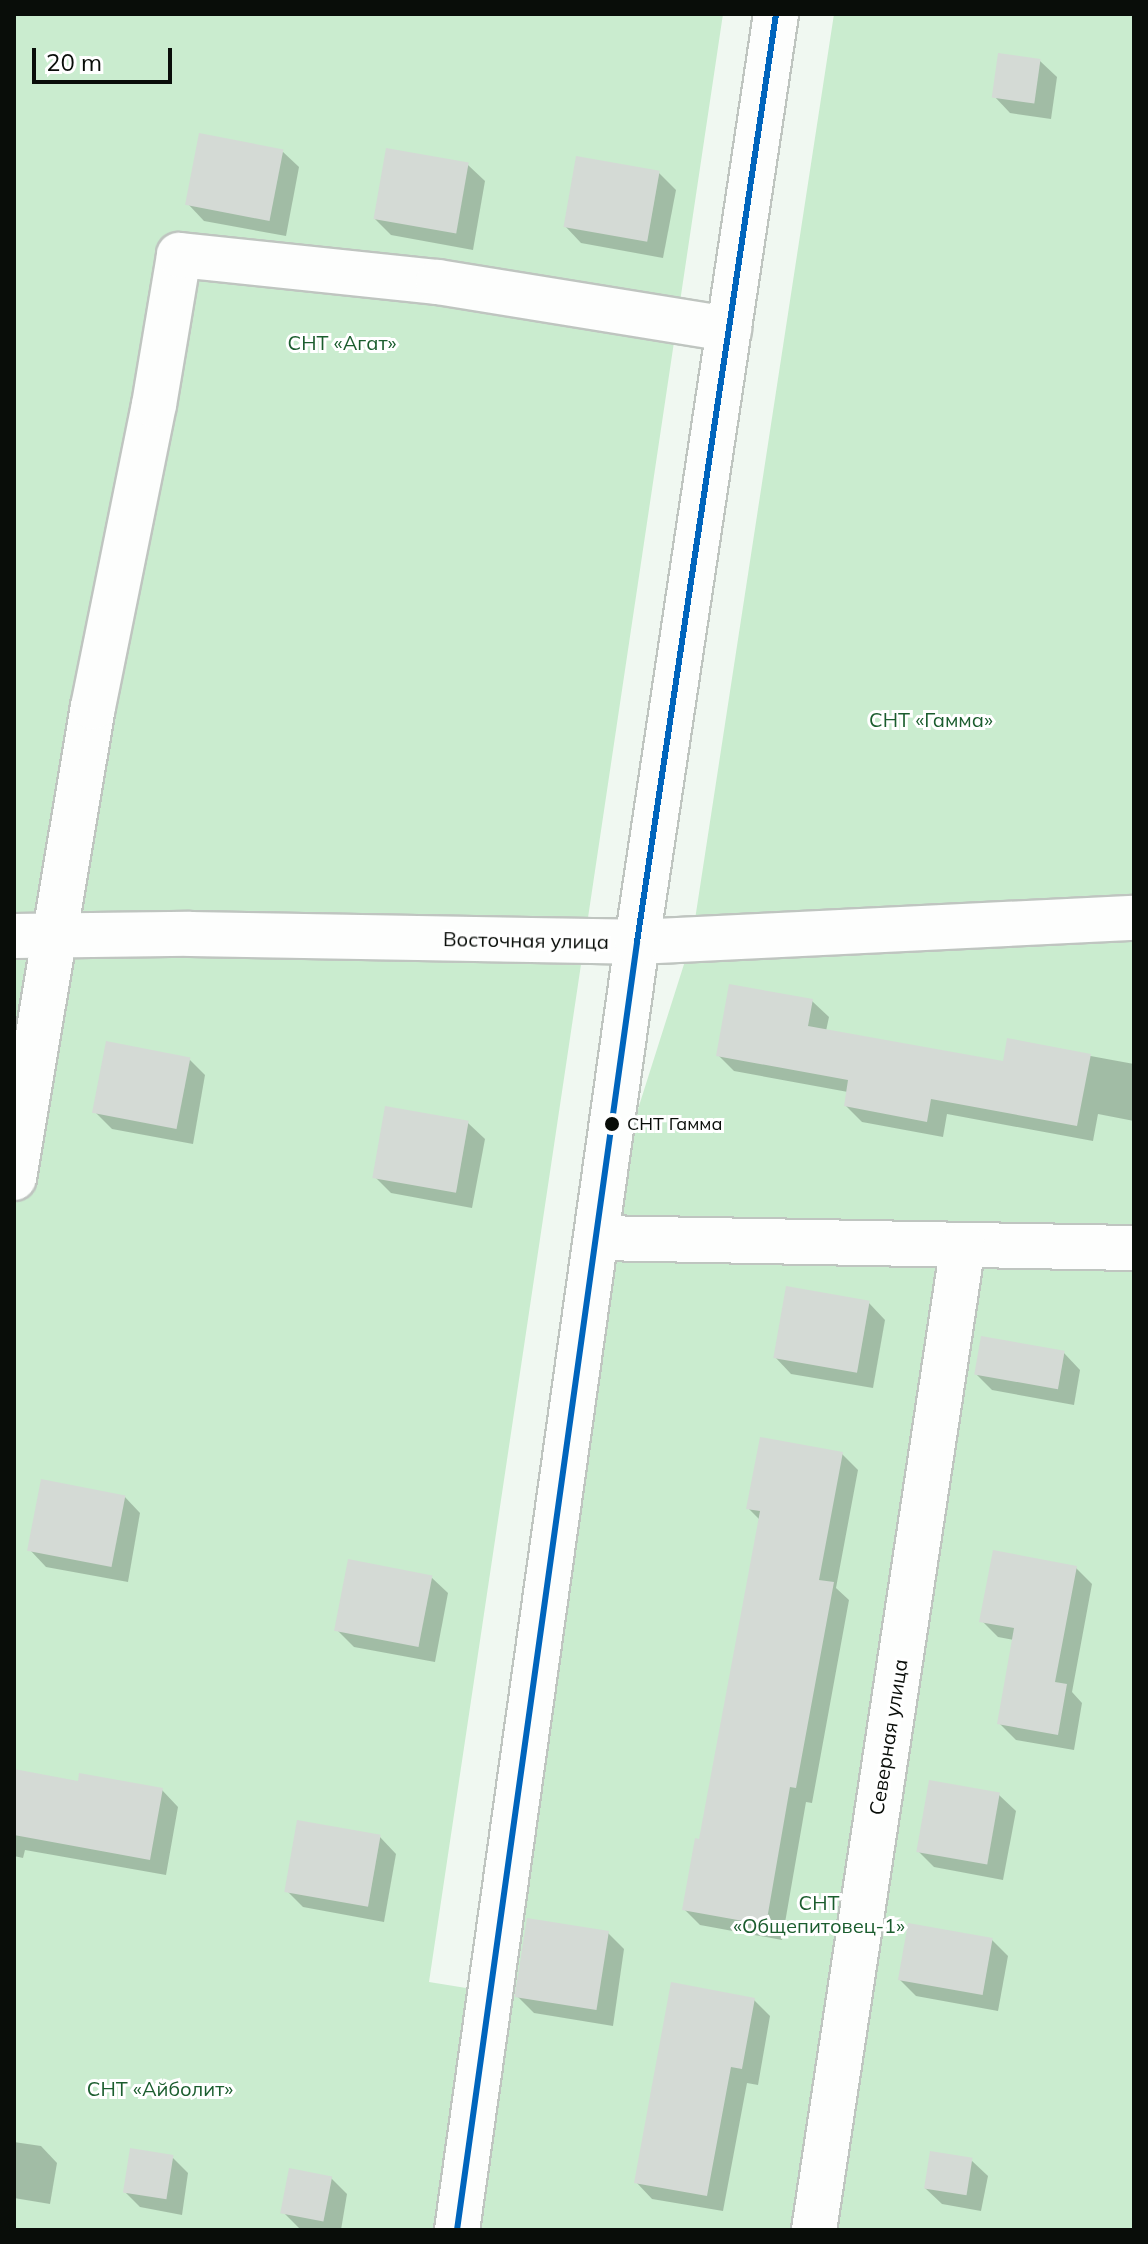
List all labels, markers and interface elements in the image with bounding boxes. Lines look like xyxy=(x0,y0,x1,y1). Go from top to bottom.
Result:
scale bar xyxy=(36,32,176,82)
text: 20 m xyxy=(46,47,102,77)
park label: СНТ «Агат» xyxy=(288,330,396,354)
park label: СНТ «Гамма» xyxy=(869,707,993,731)
street label: Восточная улица xyxy=(443,927,609,953)
place label: СНТ Гамма xyxy=(627,1113,722,1135)
marker: СНТ Гамма xyxy=(604,1116,620,1132)
street label: Северная улица xyxy=(864,1657,912,1817)
park label: СНТ «Общепитовец-1» xyxy=(733,1891,905,1938)
park label: СНТ «Айболит» xyxy=(87,2076,233,2100)

